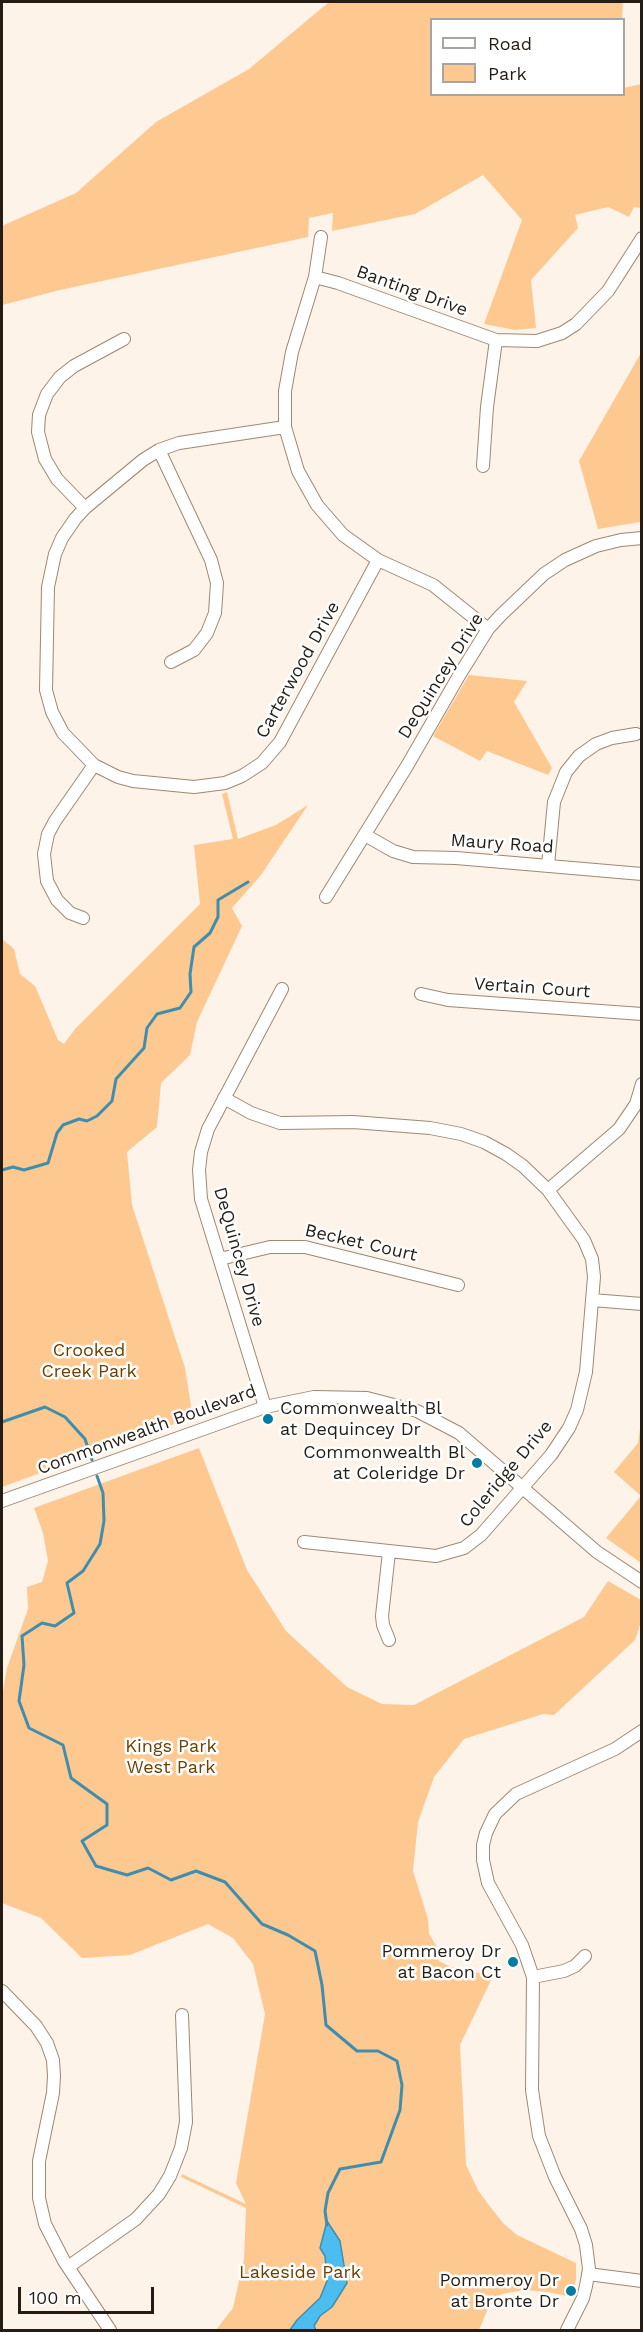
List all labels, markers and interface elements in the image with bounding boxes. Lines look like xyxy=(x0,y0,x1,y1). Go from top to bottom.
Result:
legend xyxy=(430,18,625,96)
text: Road xyxy=(488,33,532,54)
text: Park xyxy=(488,63,527,84)
street label: Banting Drive xyxy=(353,261,471,321)
street label: Carterwood Drive xyxy=(251,598,345,742)
street label: DeQuincey Drive xyxy=(394,609,488,743)
street label: Maury Road xyxy=(450,830,554,858)
street label: Vertain Court xyxy=(473,973,591,1003)
street label: DeQuincey Drive xyxy=(209,1185,269,1329)
street label: Becket Court xyxy=(303,1220,419,1266)
park label: Crooked Creek Park xyxy=(41,1340,137,1382)
street label: Commonwealth Boulevard xyxy=(35,1380,259,1480)
place label: Commonwealth Bl at Dequincey Dr xyxy=(280,1398,442,1440)
marker: Commonwealth Bl at Dequincey Dr xyxy=(261,1412,275,1426)
street label: Coleridge Drive xyxy=(455,1416,557,1532)
place label: Commonwealth Bl at Coleridge Dr xyxy=(303,1442,465,1484)
marker: Commonwealth Bl at Coleridge Dr xyxy=(470,1456,484,1470)
park label: Kings Park West Park xyxy=(125,1736,217,1778)
place label: Pommeroy Dr at Bacon Ct xyxy=(381,1941,501,1984)
marker: Pommeroy Dr at Bacon Ct xyxy=(506,1955,520,1969)
park label: Lakeside Park xyxy=(239,2262,361,2284)
place label: Pommeroy Dr at Bronte Dr xyxy=(439,2270,559,2312)
scale bar xyxy=(21,2275,158,2313)
marker: Pommeroy Dr at Bronte Dr xyxy=(564,2284,578,2298)
text: 100 m xyxy=(29,2287,82,2308)

